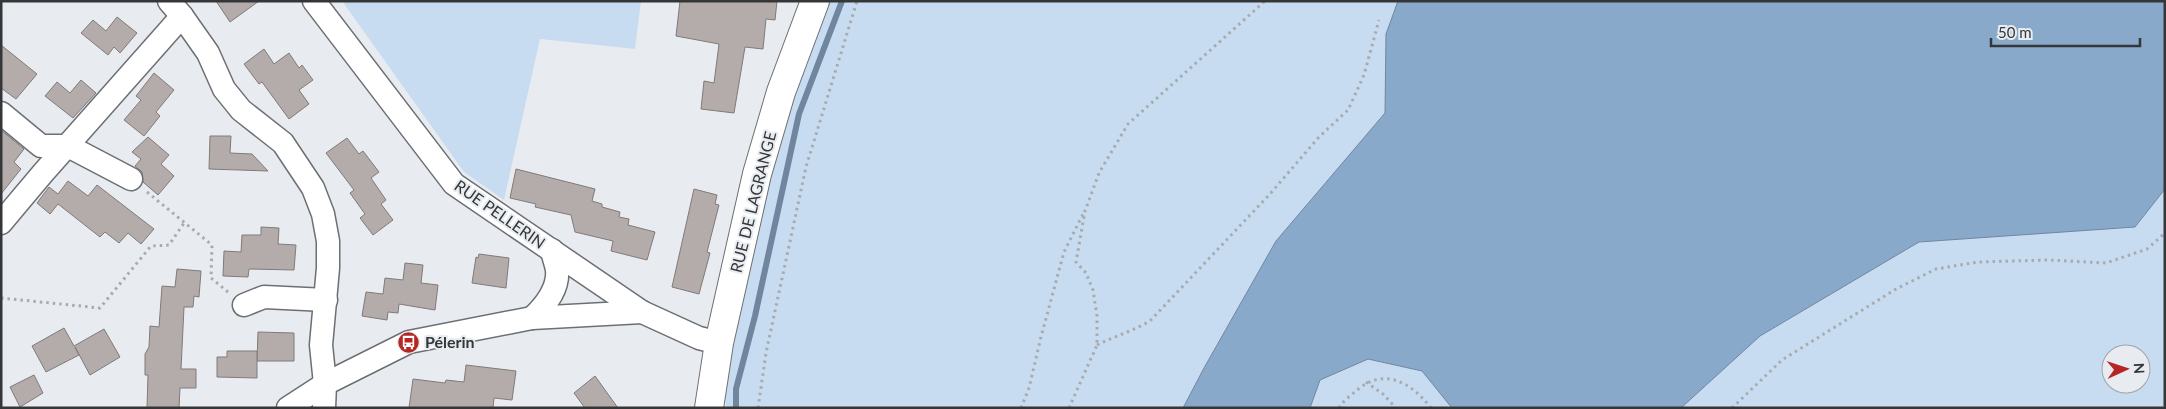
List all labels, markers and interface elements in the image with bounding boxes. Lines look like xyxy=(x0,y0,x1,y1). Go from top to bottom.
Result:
scale bar xyxy=(1991,15,2140,47)
text: 50 m xyxy=(1998,23,2032,41)
street label: RUE DE LAGRANGE xyxy=(726,129,779,275)
street label: RUE PELLERIN xyxy=(451,175,549,252)
bus stop icon: Pélerin xyxy=(397,330,421,354)
place label: Pélerin xyxy=(425,332,475,351)
north arrow xyxy=(2101,344,2151,394)
text: N xyxy=(2131,362,2148,374)

